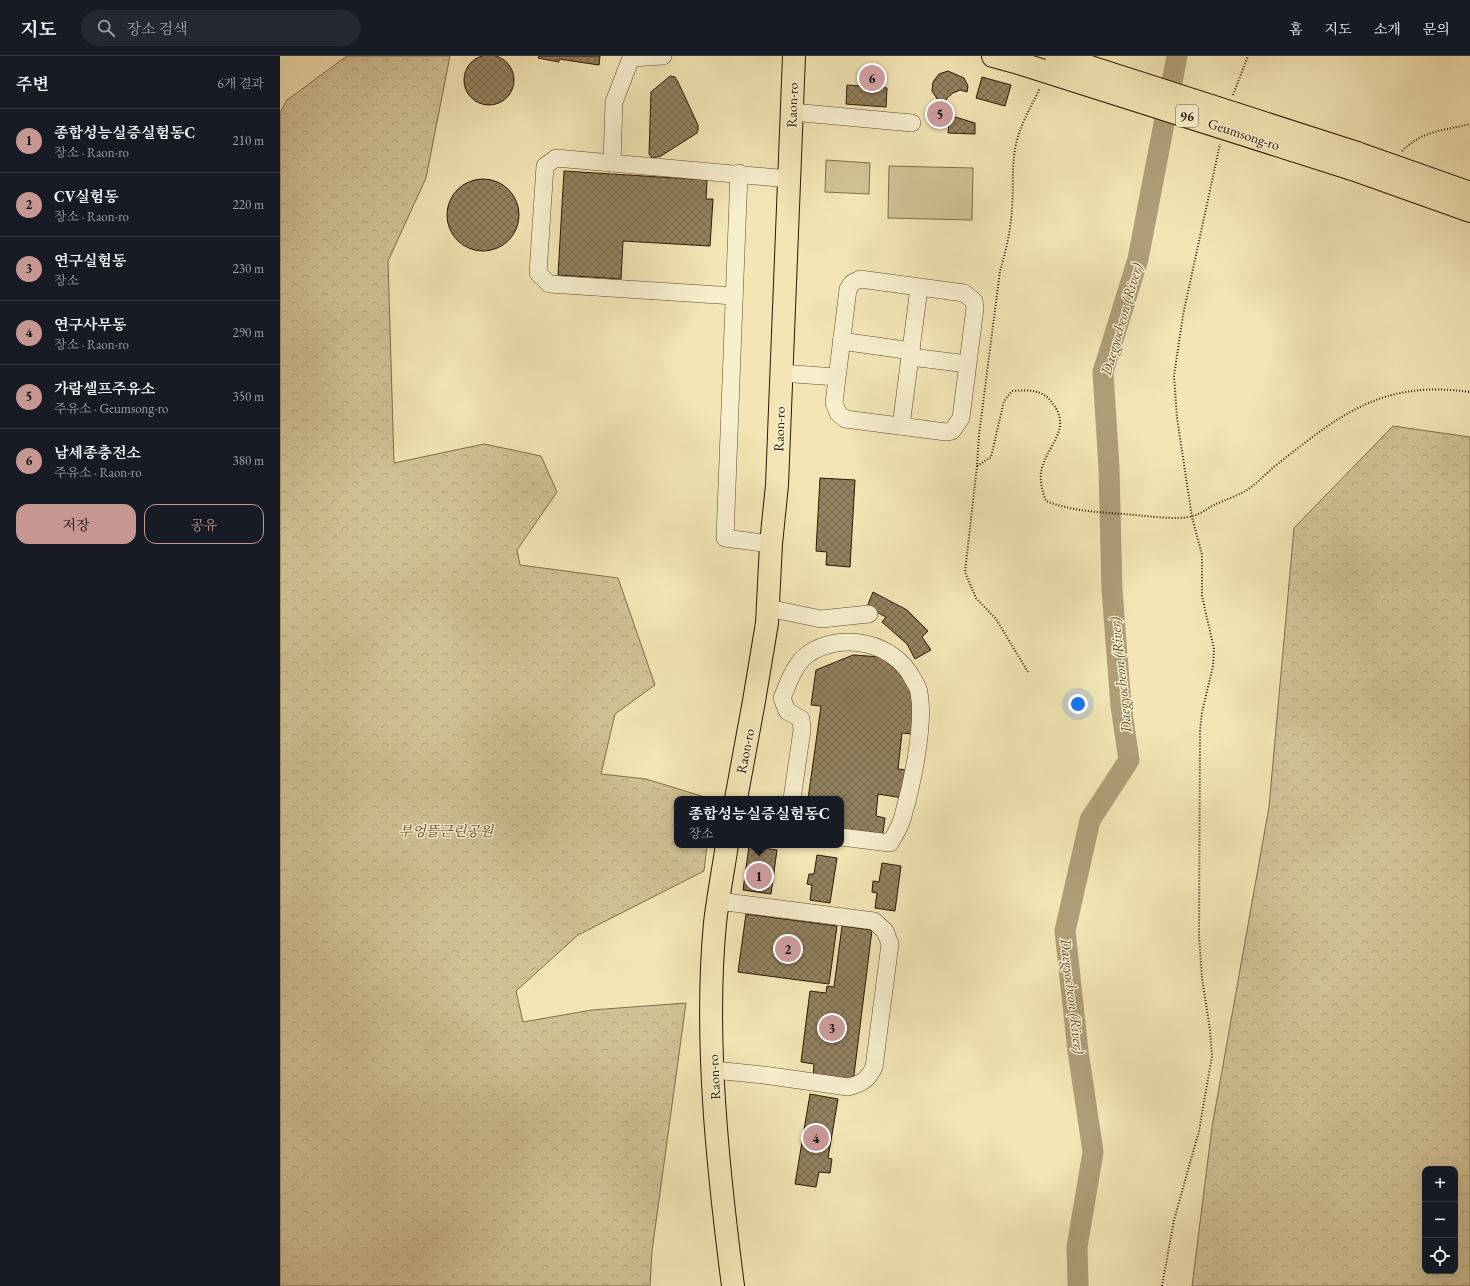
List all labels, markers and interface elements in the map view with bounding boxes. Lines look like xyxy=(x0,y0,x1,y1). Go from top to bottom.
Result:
search box xyxy=(81,10,361,46)
text: 지도 xyxy=(20,17,57,42)
icon: search xyxy=(95,17,117,39)
text: 장소 검색 xyxy=(127,19,188,38)
text: 홈 xyxy=(1289,20,1303,38)
text: 지도 xyxy=(1325,20,1352,38)
text: 소개 xyxy=(1374,20,1401,38)
text: 문의 xyxy=(1423,20,1450,38)
pin: 6 xyxy=(859,63,885,93)
text: 주변 xyxy=(16,73,49,95)
text: 6개 결과 xyxy=(217,75,264,92)
street label: Raon-ro xyxy=(782,82,802,128)
pin: 5 xyxy=(927,99,953,129)
road number: 96 xyxy=(1176,105,1198,127)
street label: Geumsong-ro xyxy=(1206,114,1282,154)
text: 종합성능실증실험동C xyxy=(54,123,195,142)
text: 1 xyxy=(26,132,32,149)
text: 210 m xyxy=(233,132,264,149)
text: 장소 · Raon-ro xyxy=(54,144,129,161)
text: CV실험동 xyxy=(54,187,119,206)
text: 2 xyxy=(26,196,32,213)
text: 220 m xyxy=(233,196,264,213)
text: 장소 · Raon-ro xyxy=(54,208,129,225)
text: 연구실험동 xyxy=(54,251,126,270)
text: 3 xyxy=(26,260,32,277)
text: 230 m xyxy=(233,260,264,277)
water label: Daegyocheon (River) xyxy=(1096,260,1146,378)
text: 장소 xyxy=(54,272,79,289)
text: 연구사무동 xyxy=(54,315,126,334)
text: 4 xyxy=(26,324,32,341)
text: 290 m xyxy=(233,324,264,341)
text: 장소 · Raon-ro xyxy=(54,336,129,353)
text: 가람셀프주유소 xyxy=(54,379,155,398)
text: 5 xyxy=(26,388,32,405)
text: 350 m xyxy=(233,388,264,405)
text: 주유소 · Geumsong-ro xyxy=(54,400,168,417)
street label: Raon-ro xyxy=(769,406,789,452)
text: 남세종충전소 xyxy=(54,443,141,462)
text: 6 xyxy=(26,452,32,469)
text: 380 m xyxy=(233,452,264,469)
text: 주유소 · Raon-ro xyxy=(54,464,142,481)
button: 저장 xyxy=(16,504,136,544)
button: 공유 xyxy=(144,504,264,544)
water label: Daegyocheon (River) xyxy=(1104,616,1136,735)
your location xyxy=(1068,694,1088,714)
street label: Raon-ro xyxy=(732,727,758,775)
popup xyxy=(674,796,844,848)
text: 종합성능실증실험동C xyxy=(688,804,830,823)
park label: 부엉뜰근린공원 xyxy=(399,822,495,840)
text: 장소 xyxy=(688,825,714,842)
pin: 1 xyxy=(746,861,772,891)
pin: 2 xyxy=(775,934,801,964)
water label: Daegyocheon (River) xyxy=(1056,936,1090,1055)
pin: 3 xyxy=(819,1013,845,1043)
street label: Raon-ro xyxy=(704,1054,724,1100)
pin: 4 xyxy=(803,1123,829,1153)
map controls xyxy=(1422,1166,1458,1274)
button: + xyxy=(1422,1166,1458,1202)
button: − xyxy=(1422,1202,1458,1238)
button: locate xyxy=(1422,1238,1458,1274)

